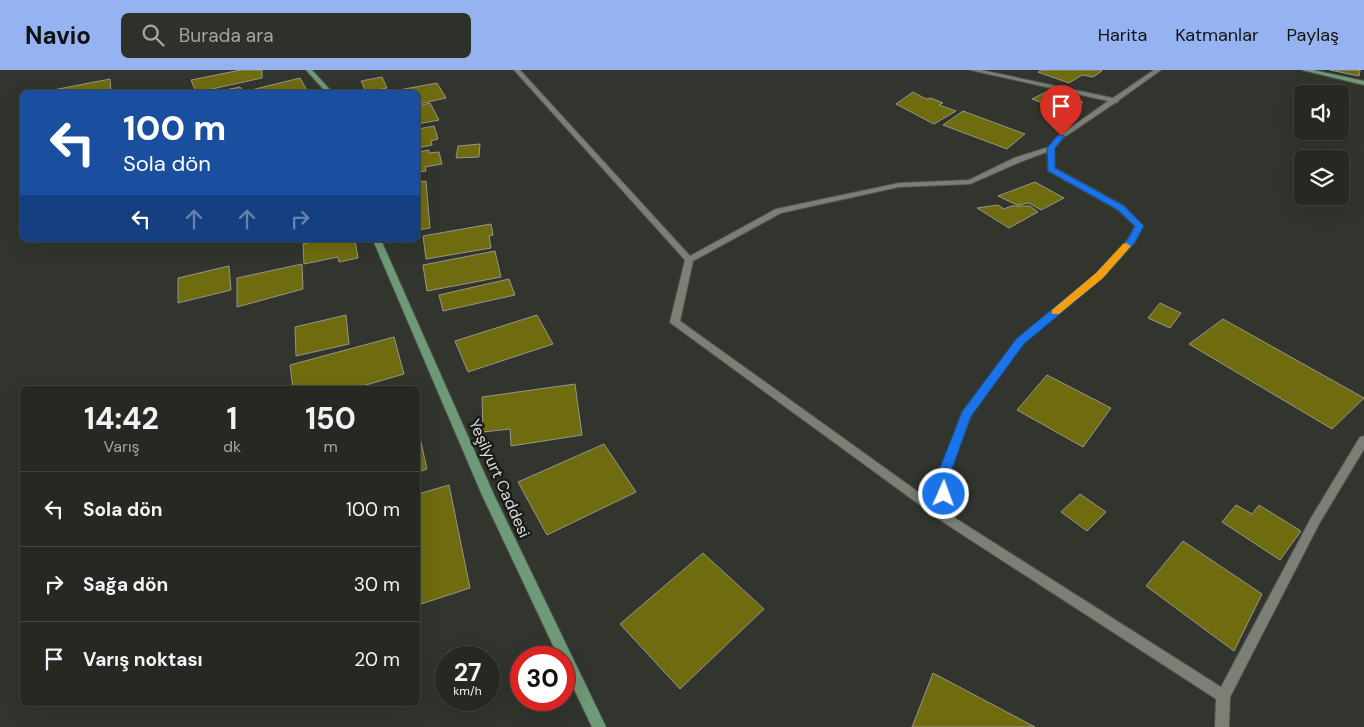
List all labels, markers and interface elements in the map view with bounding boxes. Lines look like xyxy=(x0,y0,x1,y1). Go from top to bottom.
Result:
search box xyxy=(121,13,471,58)
text: Navio xyxy=(25,20,91,51)
icon: search xyxy=(139,21,167,49)
text: Burada ara xyxy=(179,23,274,48)
text: Harita xyxy=(1098,23,1147,47)
text: Katmanlar xyxy=(1175,23,1259,47)
text: Paylaş xyxy=(1287,23,1339,47)
pin xyxy=(1040,85,1082,136)
map controls xyxy=(1294,85,1349,205)
button: sound xyxy=(1294,85,1349,140)
icon: arrive xyxy=(1047,92,1075,120)
text: 100 m xyxy=(123,105,226,151)
icon: left xyxy=(40,110,105,175)
text: Sola dön xyxy=(123,149,211,178)
button: layers xyxy=(1294,150,1349,205)
icon: left xyxy=(127,205,155,233)
icon: ahead xyxy=(180,205,208,233)
icon: ahead xyxy=(233,205,261,233)
icon: right xyxy=(286,205,314,233)
text: 14:42 xyxy=(84,399,159,438)
text: 1 xyxy=(227,399,238,438)
text: 150 xyxy=(305,399,356,438)
street label: Yeşilyurt Caddesi xyxy=(464,416,535,541)
text: Varış xyxy=(103,436,140,457)
text: dk xyxy=(223,436,241,457)
text: m xyxy=(323,436,338,457)
position arrow xyxy=(917,467,969,519)
icon: left xyxy=(40,495,68,523)
text: Sola dön xyxy=(83,497,163,522)
text: 100 m xyxy=(346,497,400,522)
icon: right xyxy=(40,570,68,598)
text: Sağa dön xyxy=(83,572,168,597)
text: 30 m xyxy=(354,572,400,597)
icon: arrive xyxy=(40,645,68,673)
speed limit sign: 30 xyxy=(510,646,575,711)
text: Varış noktası xyxy=(83,647,203,672)
text: 20 m xyxy=(354,647,400,672)
text: 27 xyxy=(454,656,481,689)
text: km/h xyxy=(453,683,482,699)

